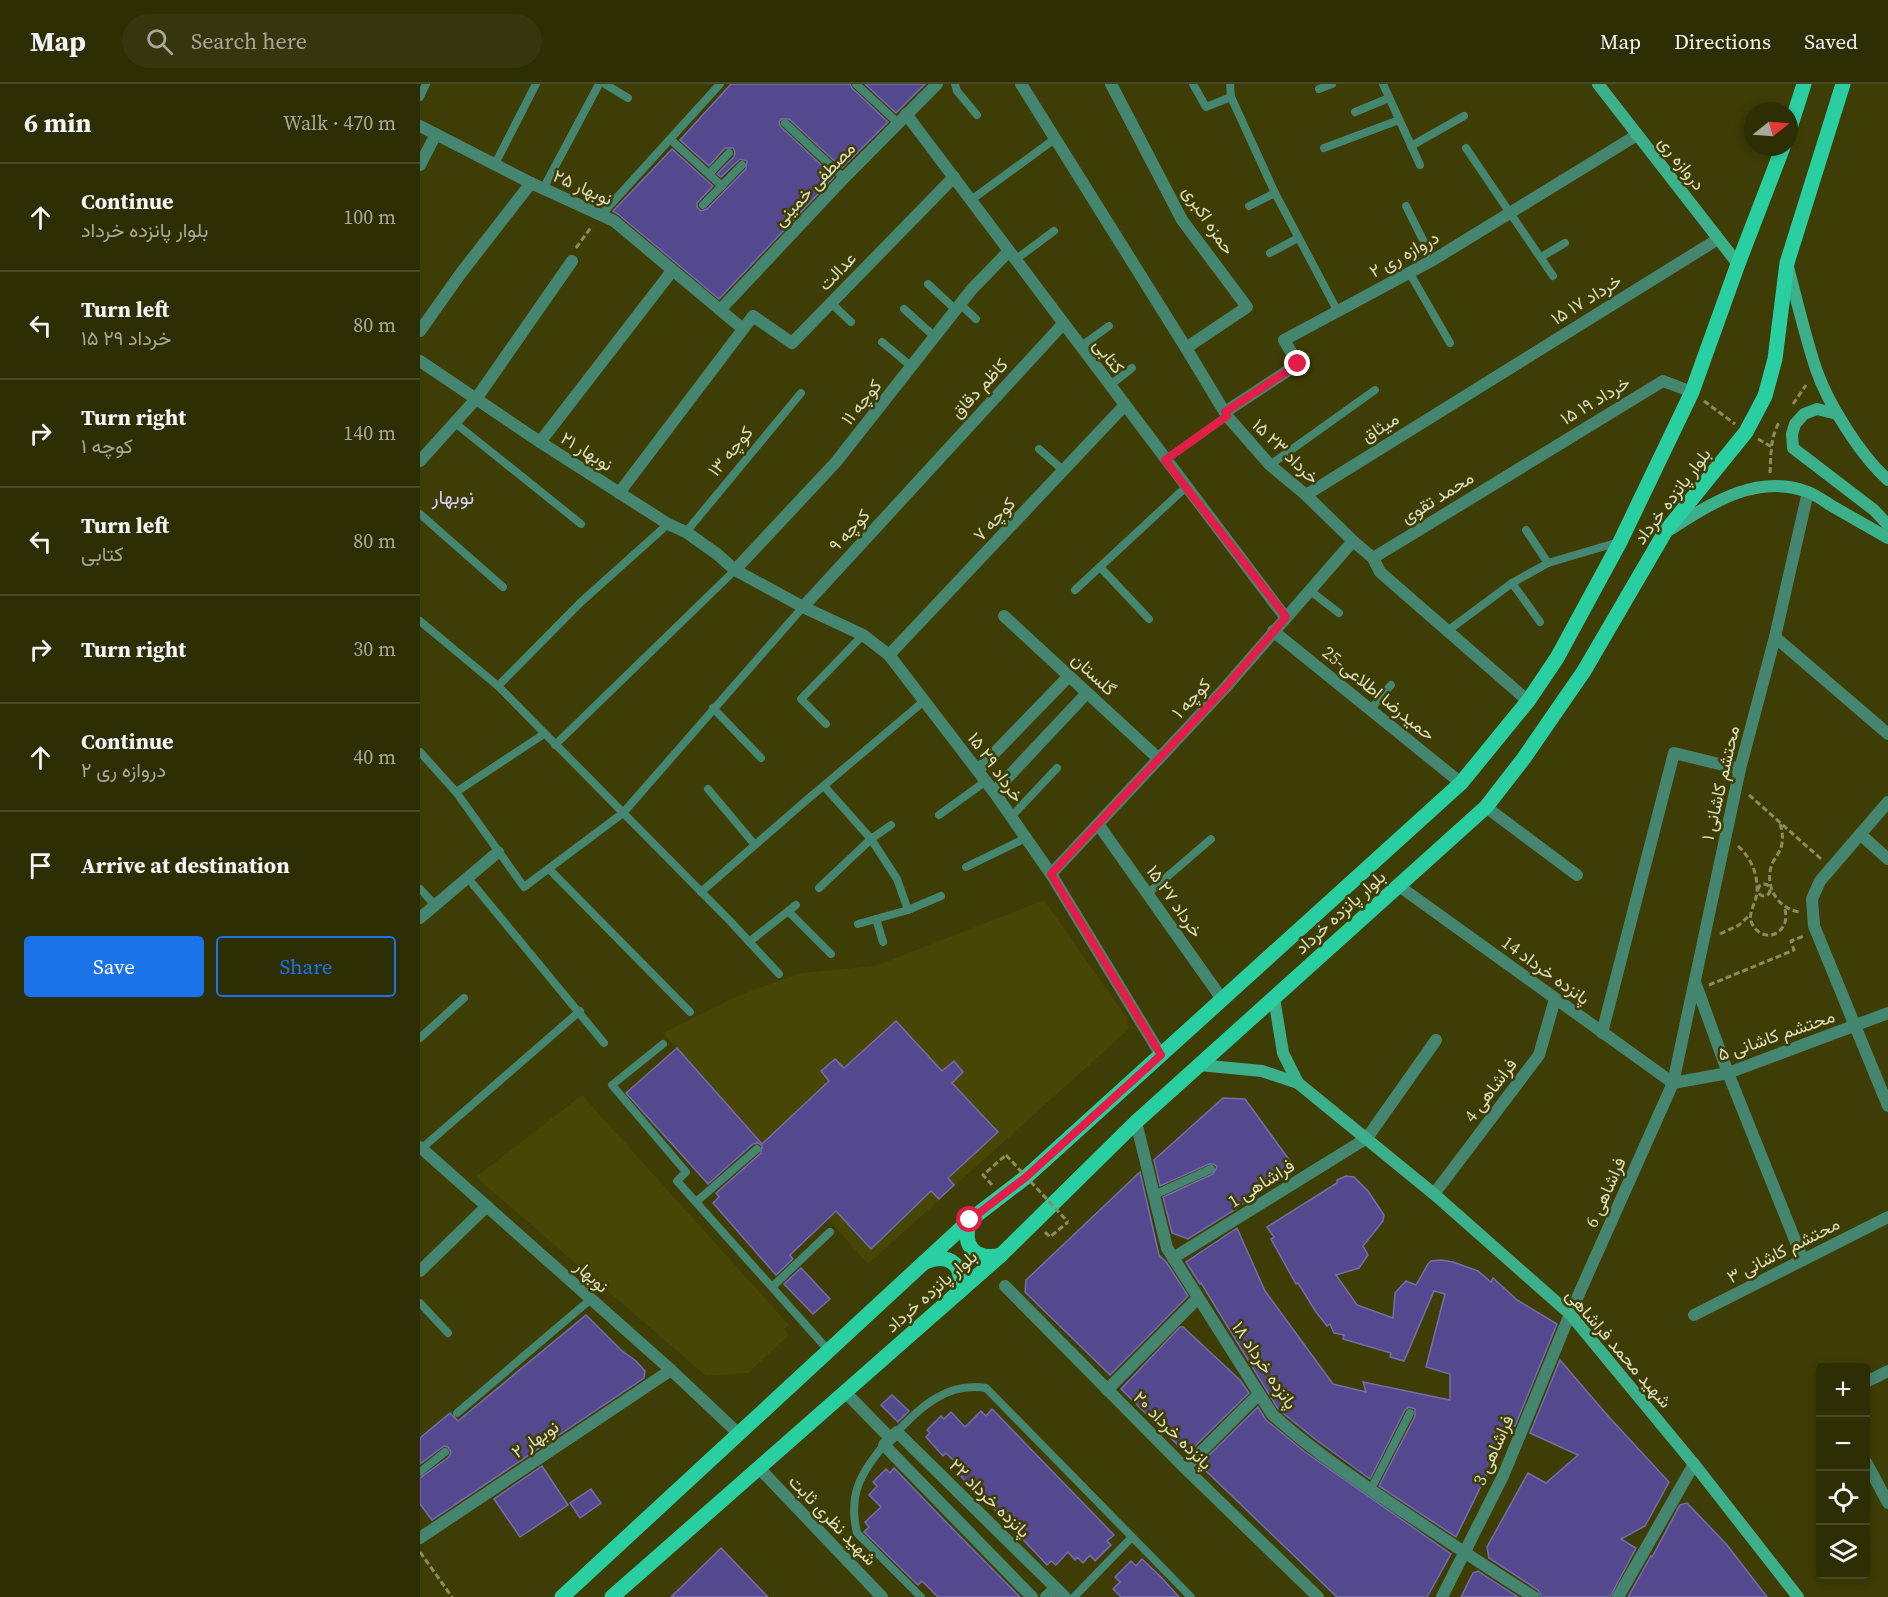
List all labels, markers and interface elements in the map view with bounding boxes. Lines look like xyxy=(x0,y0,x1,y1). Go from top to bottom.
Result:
search box xyxy=(122,14,542,68)
text: Map xyxy=(30,22,86,60)
icon: search xyxy=(143,25,176,58)
text: Search here xyxy=(191,26,307,56)
text: Map xyxy=(1600,27,1641,56)
text: Directions xyxy=(1674,27,1771,56)
text: Saved xyxy=(1804,27,1858,56)
north arrow xyxy=(1744,102,1798,156)
text: 6 min xyxy=(24,105,91,141)
text: Walk · 470 m xyxy=(283,109,396,137)
street label: دروازه ری xyxy=(1653,131,1711,195)
street label: مصطفی خمینی xyxy=(767,136,861,232)
street label: نوبهار ۲۵ xyxy=(549,163,617,211)
street label: حمزه اکبری xyxy=(1177,180,1241,260)
text: Continue xyxy=(81,186,174,216)
icon: ahead xyxy=(24,201,57,234)
text: 100 m xyxy=(343,203,396,231)
text: بلوار پانزده خرداد xyxy=(81,216,209,244)
street label: دروازه ری ۲ xyxy=(1364,225,1444,283)
street label: عدالت xyxy=(812,246,862,296)
street label: ۱۵ خرداد ۱۷ xyxy=(1546,267,1626,331)
text: Turn left xyxy=(81,294,169,324)
icon: left xyxy=(24,309,57,342)
text: 80 m xyxy=(353,311,396,339)
text: ۱۵ خرداد ۲۹ xyxy=(81,324,171,352)
street label: کتابی xyxy=(1088,333,1130,379)
route end xyxy=(1284,350,1310,376)
street label: کاظم دقاق xyxy=(945,352,1013,424)
street label: ۱۵ خرداد ۱۹ xyxy=(1556,369,1634,431)
street label: کوچه ۱۱ xyxy=(835,374,887,430)
text: Turn right xyxy=(81,402,186,432)
street label: میثاق xyxy=(1356,406,1404,448)
street label: ۱۵ خرداد ۲۳ xyxy=(1247,413,1325,489)
icon: right xyxy=(24,417,57,450)
text: 140 m xyxy=(343,419,396,447)
street label: کوچه ۱۳ xyxy=(702,420,758,482)
street label: نوبهار ۲۱ xyxy=(556,425,618,477)
text: کوچه ۱ xyxy=(81,432,133,460)
street label: بلوار پانزده خرداد xyxy=(1627,443,1717,549)
street label: محمد تقوی xyxy=(1396,465,1478,529)
district label: نوبهار xyxy=(431,483,474,511)
street label: کوچه ۷ xyxy=(967,491,1021,547)
street label: کوچه ۹ xyxy=(823,503,875,557)
text: Turn left xyxy=(81,510,169,540)
icon: left xyxy=(24,525,57,558)
text: 80 m xyxy=(353,527,396,555)
text: کتابی xyxy=(81,540,124,568)
icon: right xyxy=(24,633,57,666)
text: Turn right xyxy=(81,634,186,664)
text: 30 m xyxy=(353,635,396,663)
street label: حمیدرضا اطلاعی-25 xyxy=(1317,640,1441,746)
street label: گلستان xyxy=(1066,647,1122,701)
street label: کوچه ۱ xyxy=(1166,672,1216,724)
street label: محتشم کاشانی ۱ xyxy=(1695,723,1745,843)
text: Continue xyxy=(81,726,174,756)
street label: ۱۵ خرداد ۲۹ xyxy=(962,727,1030,807)
icon: ahead xyxy=(24,741,57,774)
text: 40 m xyxy=(353,743,396,771)
text: دروازه ری ۲ xyxy=(81,756,166,784)
icon: arrive xyxy=(24,849,57,882)
text: Arrive at destination xyxy=(81,850,290,880)
street label: ۱۵ خرداد ۲۷ xyxy=(1141,860,1209,942)
street label: بلوار پانزده خرداد xyxy=(1289,864,1391,960)
street label: پانزده خرداد 14 xyxy=(1497,930,1595,1010)
button: Save xyxy=(24,936,204,997)
button: Share xyxy=(216,936,396,997)
street label: محتشم کاشانی ۵ xyxy=(1714,1003,1838,1067)
street label: فراشاهی 4 xyxy=(1458,1053,1522,1127)
street label: فراشاهی 1 xyxy=(1223,1153,1299,1213)
street label: فراشاهی 6 xyxy=(1578,1153,1632,1231)
route start xyxy=(956,1206,982,1232)
street label: محتشم کاشانی ۳ xyxy=(1722,1211,1844,1289)
street label: بلوار پانزده خرداد xyxy=(879,1244,983,1338)
street label: نوبهار xyxy=(569,1253,615,1298)
street label: شهید محمد فراشاهی xyxy=(1560,1283,1678,1413)
street label: پانزده خرداد ۱۸ xyxy=(1226,1316,1304,1414)
map controls xyxy=(1816,1363,1870,1579)
button: + xyxy=(1816,1363,1870,1417)
street label: پانزده خرداد ۲۰ xyxy=(1128,1385,1218,1475)
street label: فراشاهی 3 xyxy=(1466,1411,1520,1489)
street label: نوبهار ۲ xyxy=(506,1414,564,1464)
button: − xyxy=(1816,1417,1870,1471)
street label: پانزده خرداد ۲۲ xyxy=(944,1453,1036,1543)
street label: شهید نظری ثابت xyxy=(783,1469,883,1571)
button: locate xyxy=(1816,1471,1870,1525)
button: layers xyxy=(1816,1525,1870,1579)

